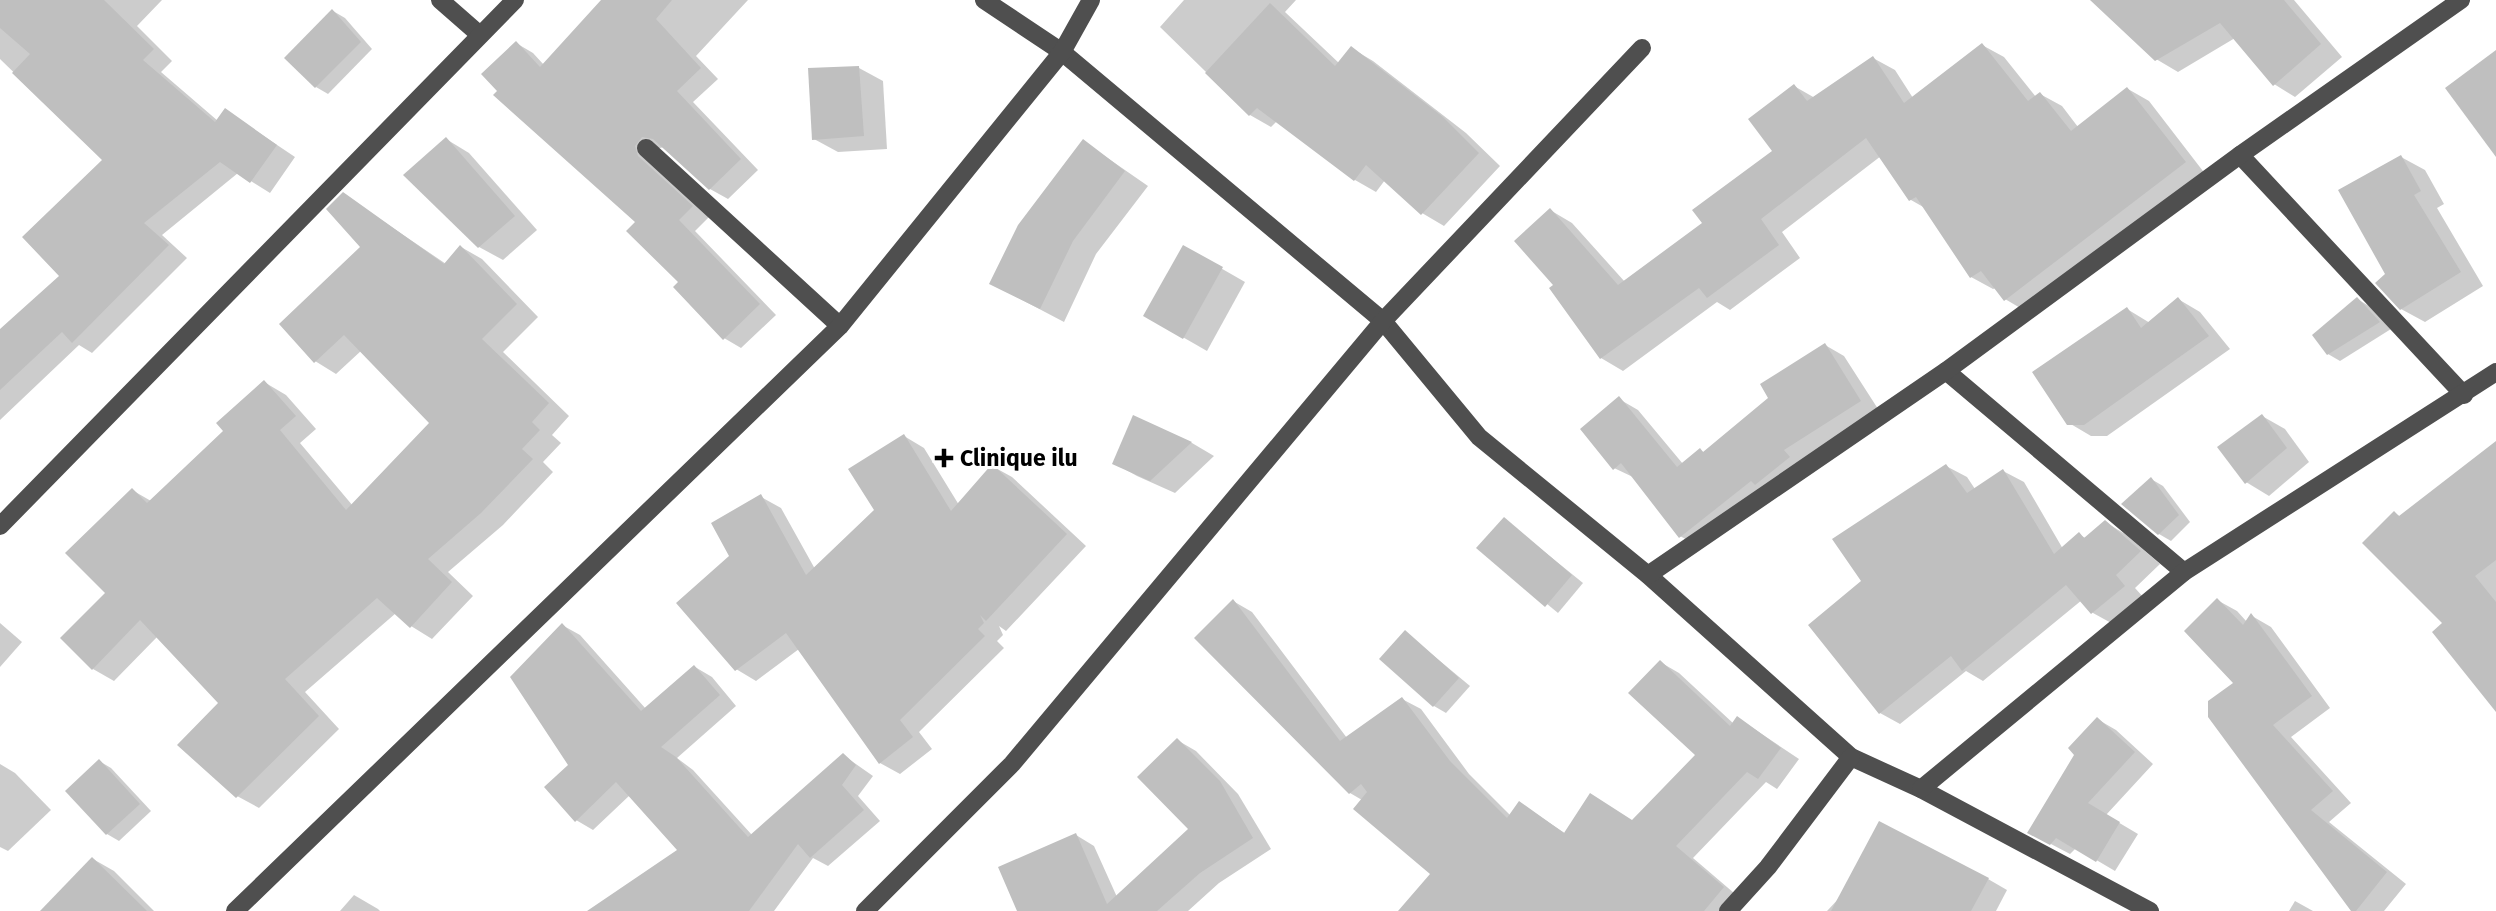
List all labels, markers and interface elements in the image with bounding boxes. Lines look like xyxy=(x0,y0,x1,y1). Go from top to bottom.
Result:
place label: Clinique ilu xyxy=(960,444,1078,472)
marker: Clinique ilu xyxy=(934,448,954,468)

